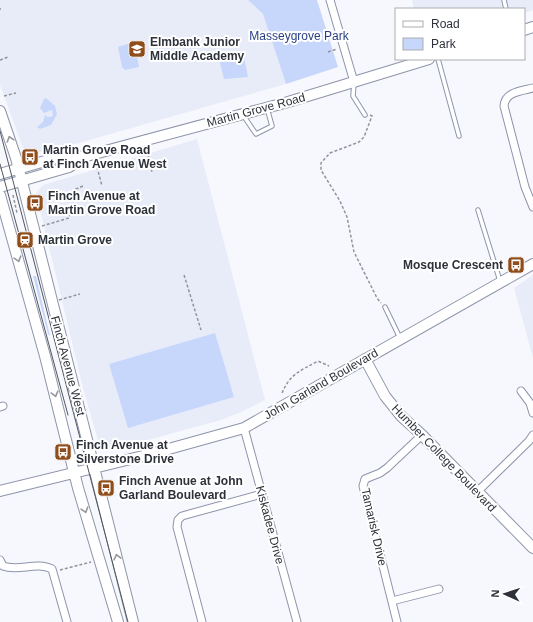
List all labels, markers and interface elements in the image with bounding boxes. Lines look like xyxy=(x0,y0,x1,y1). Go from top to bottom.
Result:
legend xyxy=(395,8,525,60)
text: Road xyxy=(431,17,460,31)
park label: Masseygrove Park xyxy=(249,29,350,43)
place label: Elmbank Junior Middle Academy xyxy=(150,35,245,63)
text: Park xyxy=(431,37,457,51)
school or university icon: Elmbank Junior Middle Academy xyxy=(127,39,147,59)
street label: Martin Grove Road xyxy=(205,90,307,130)
one-way arrow xyxy=(6,136,15,143)
place label: Martin Grove Road at Finch Avenue West xyxy=(43,143,167,171)
bus stop icon: Martin Grove Road at Finch Avenue West xyxy=(20,147,40,167)
place label: Finch Avenue at Martin Grove Road xyxy=(48,189,155,217)
bus stop icon: Finch Avenue at Martin Grove Road xyxy=(25,193,45,213)
station icon: Martin Grove xyxy=(15,230,35,250)
place label: Martin Grove xyxy=(38,233,112,247)
bus stop icon: Mosque Crescent xyxy=(506,255,526,275)
one-way arrow xyxy=(13,256,22,263)
place label: Mosque Crescent xyxy=(403,258,503,272)
street label: Finch Avenue West xyxy=(48,314,88,418)
street label: John Garland Boulevard xyxy=(261,346,381,422)
one-way arrow xyxy=(50,390,59,397)
street label: Humber College Boulevard xyxy=(389,401,499,515)
place label: Finch Avenue at Silverstone Drive xyxy=(76,438,174,466)
bus stop icon: Finch Avenue at Silverstone Drive xyxy=(53,442,73,462)
place label: Finch Avenue at John Garland Boulevard xyxy=(119,474,243,502)
bus stop icon: Finch Avenue at John Garland Boulevard xyxy=(96,478,116,498)
street label: Kiskadee Drive xyxy=(253,484,287,566)
street label: Tamarisk Drive xyxy=(358,487,390,568)
one-way arrow xyxy=(80,506,89,513)
one-way arrow xyxy=(113,553,121,560)
north arrow xyxy=(485,574,525,614)
text: N xyxy=(489,589,501,598)

